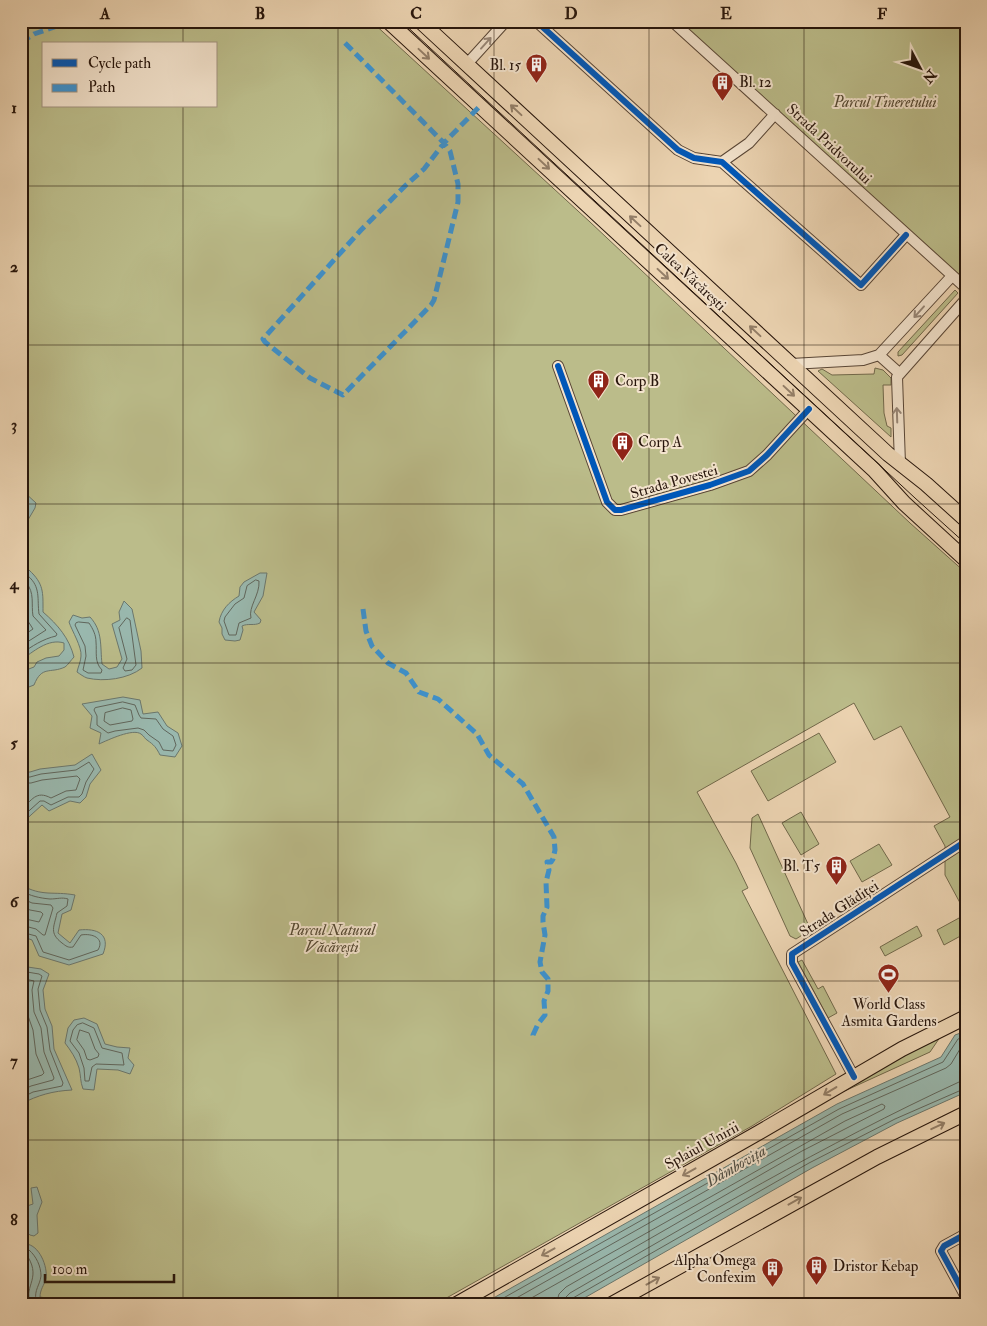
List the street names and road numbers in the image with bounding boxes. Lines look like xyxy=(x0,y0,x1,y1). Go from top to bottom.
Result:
street label: Strada Pridvorului xyxy=(782,100,876,188)
street label: Calea Văcărești xyxy=(650,239,730,315)
street label: Strada Povestei xyxy=(628,460,720,504)
street label: Strada Glădiței xyxy=(796,876,882,942)
street label: Splaiul Unirii xyxy=(662,1118,743,1175)

